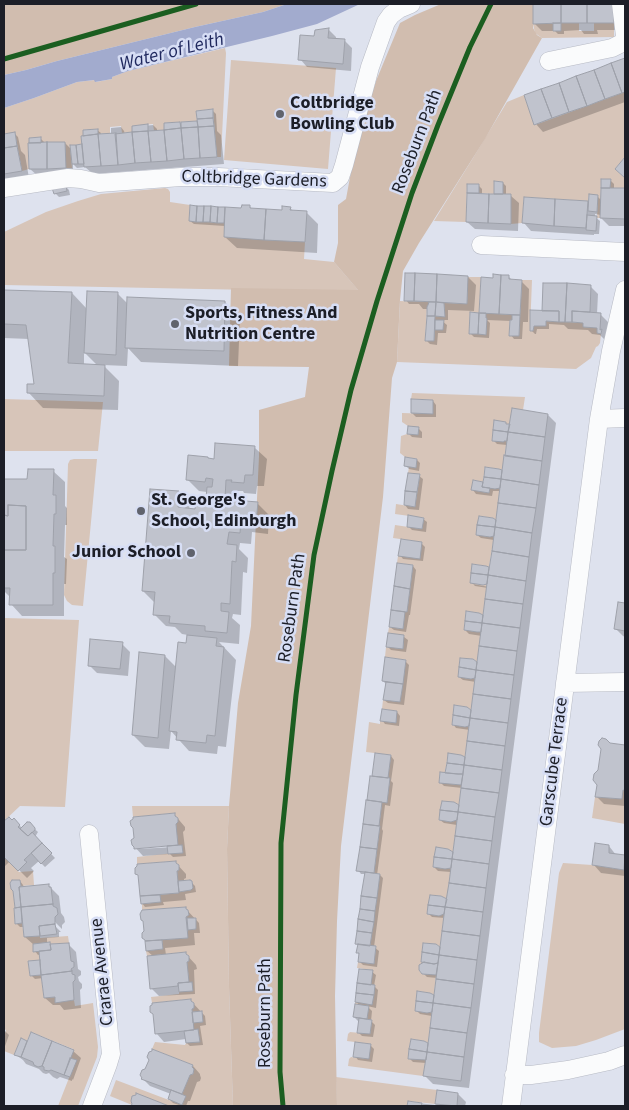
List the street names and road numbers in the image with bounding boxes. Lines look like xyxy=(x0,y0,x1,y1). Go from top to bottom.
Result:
street label: Roseburn Path xyxy=(388,87,448,197)
street label: Coltbridge Gardens xyxy=(181,167,327,193)
street label: Roseburn Path xyxy=(275,552,311,664)
street label: Garscube Terrace xyxy=(536,696,574,828)
street label: Crarae Avenue xyxy=(87,917,119,1027)
street label: Roseburn Path xyxy=(255,958,277,1068)

